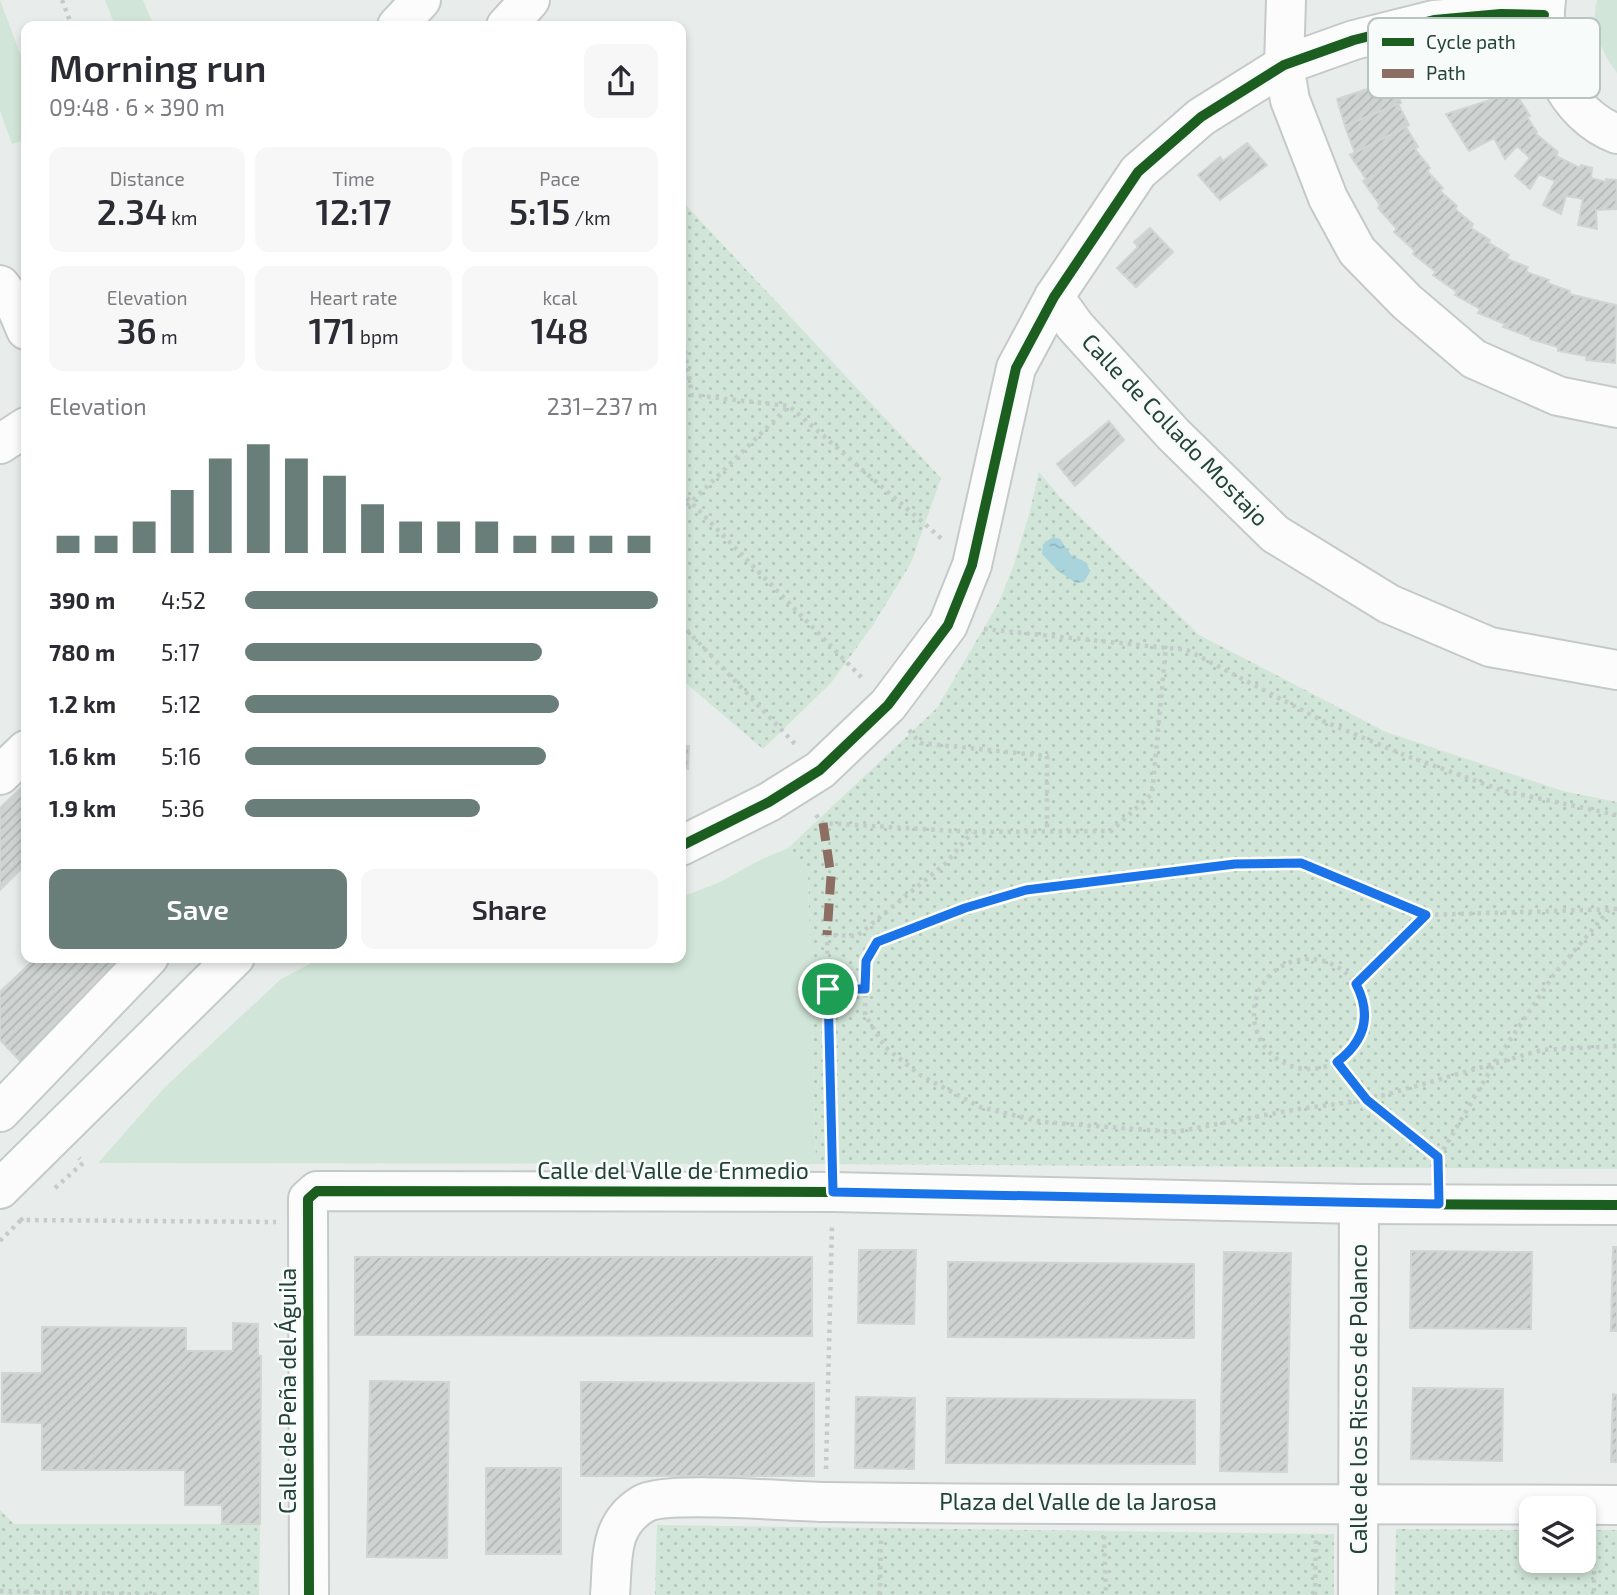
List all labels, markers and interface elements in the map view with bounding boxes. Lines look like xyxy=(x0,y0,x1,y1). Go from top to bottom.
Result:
legend xyxy=(1368,18,1600,98)
text: Cycle path xyxy=(1426,30,1516,53)
text: Morning run xyxy=(49,44,267,90)
button: share xyxy=(584,44,658,118)
text: Path xyxy=(1426,61,1466,84)
text: 09:48 · 6 × 390 m xyxy=(49,93,225,121)
text: Distance xyxy=(110,167,185,190)
text: Time xyxy=(332,167,375,190)
text: Pace xyxy=(539,167,580,190)
text: 2.34 xyxy=(97,190,167,232)
text: 12:17 xyxy=(315,190,392,232)
text: 5:15 xyxy=(509,190,570,232)
text: km xyxy=(167,206,197,229)
text: /km xyxy=(570,206,611,229)
text: Elevation xyxy=(107,286,187,309)
text: Heart rate xyxy=(310,286,397,309)
text: kcal xyxy=(542,286,577,309)
text: 36 xyxy=(117,309,157,351)
text: 171 xyxy=(308,309,356,351)
text: 148 xyxy=(531,309,589,351)
text: m xyxy=(157,325,178,348)
text: bpm xyxy=(356,325,399,348)
street label: Calle de Collado Mostajo xyxy=(1077,327,1275,531)
text: Elevation xyxy=(49,392,147,420)
text: 231–237 m xyxy=(547,392,658,420)
text: 390 m xyxy=(49,586,115,614)
text: 4:52 xyxy=(161,586,206,614)
text: 780 m xyxy=(49,638,115,666)
text: 5:17 xyxy=(161,638,200,666)
text: 1.2 km xyxy=(49,690,116,718)
text: 5:12 xyxy=(161,690,201,718)
text: 1.6 km xyxy=(49,742,116,770)
text: 5:16 xyxy=(161,742,201,770)
text: 1.9 km xyxy=(49,794,116,822)
text: 5:36 xyxy=(161,794,205,822)
button: Save xyxy=(49,869,347,949)
button: Share xyxy=(361,869,658,949)
pin xyxy=(798,959,858,1019)
icon: arrive xyxy=(809,970,847,1008)
street label: Calle del Valle de Enmedio xyxy=(537,1156,809,1184)
street label: Calle de los Riscos de Polanco xyxy=(1344,1244,1372,1554)
street label: Calle de Peña del Águila xyxy=(273,1268,301,1514)
street label: Plaza del Valle de la Jarosa xyxy=(939,1487,1217,1515)
map controls xyxy=(1519,1496,1596,1573)
button: layers xyxy=(1519,1496,1596,1573)

